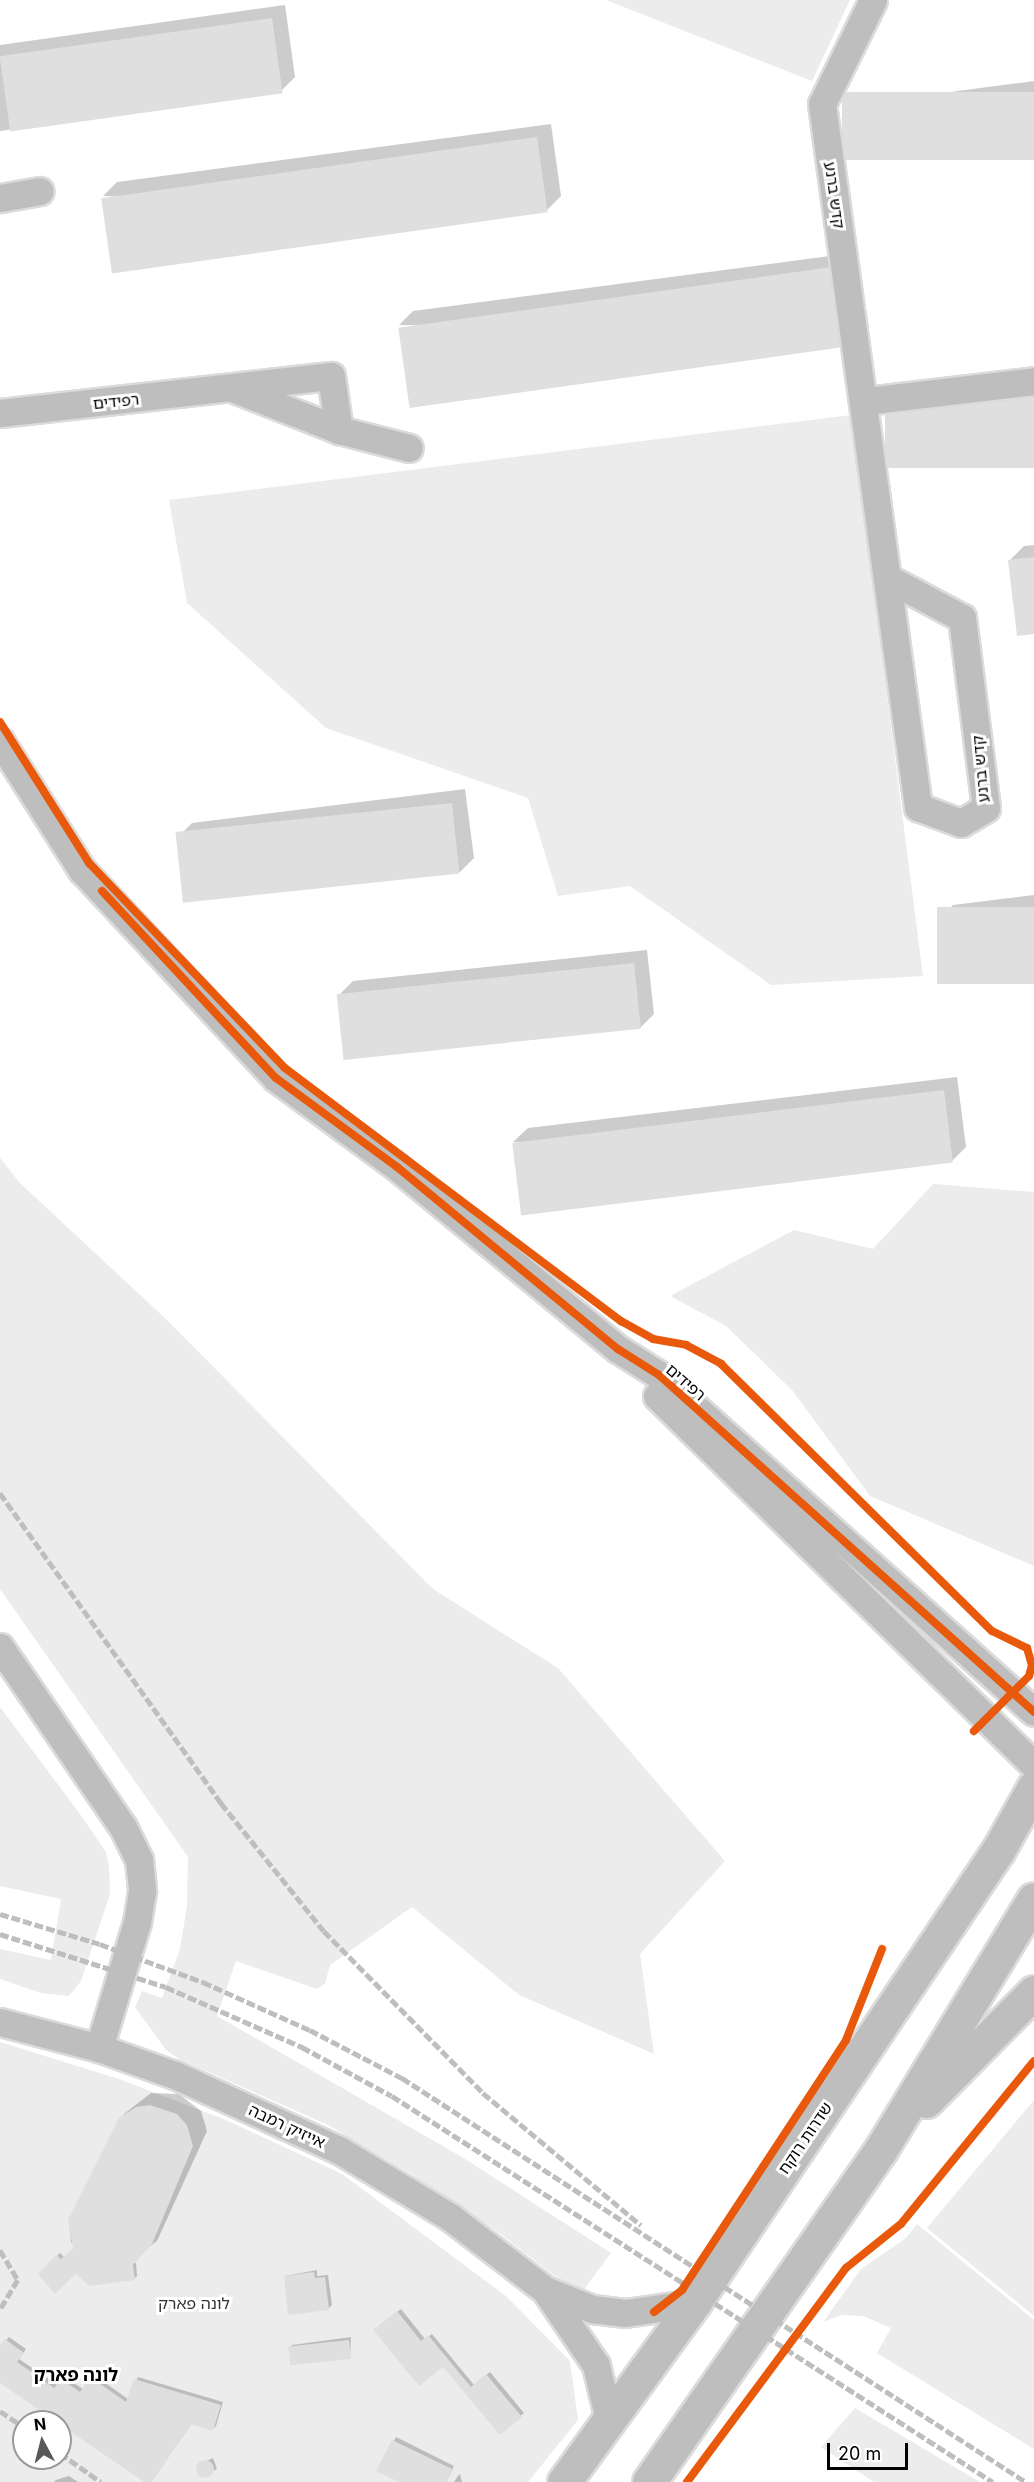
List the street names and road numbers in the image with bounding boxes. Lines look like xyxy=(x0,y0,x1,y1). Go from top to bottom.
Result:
street label: קדש ברנע xyxy=(821,160,849,230)
street label: רפידים xyxy=(92,389,140,413)
street label: קדש ברנע xyxy=(967,735,993,803)
street label: רפידים xyxy=(662,1360,710,1404)
street label: שדרות רוקח xyxy=(774,2099,836,2177)
street label: אייזיק רמבה xyxy=(246,2100,328,2152)

